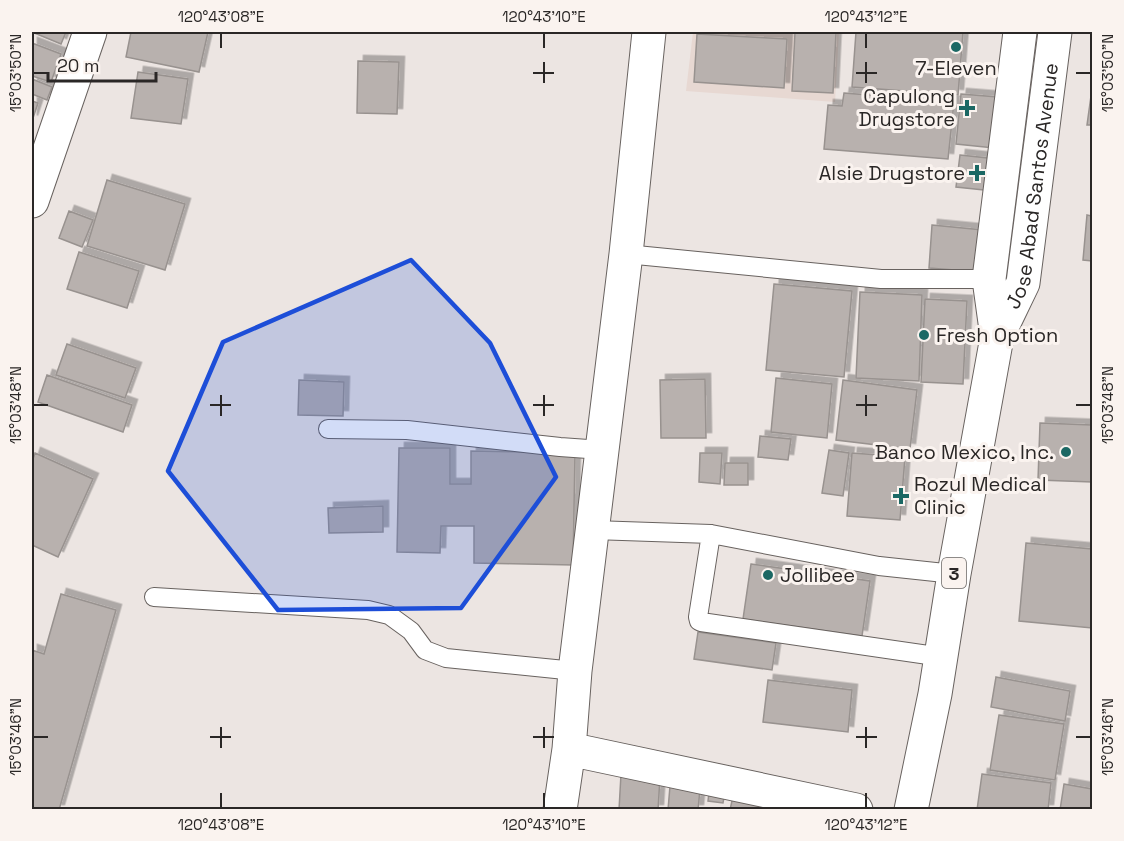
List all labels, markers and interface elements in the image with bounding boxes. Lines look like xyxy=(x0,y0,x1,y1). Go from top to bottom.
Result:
text: 120°43'08"E xyxy=(178,7,264,26)
text: 120°43'10"E xyxy=(502,7,586,26)
text: 120°43'12"E xyxy=(825,7,907,26)
text: 15°03'50"N xyxy=(6,34,25,112)
text: 15°03'50"N xyxy=(1098,34,1117,112)
marker: 7-Eleven xyxy=(949,40,963,54)
scale bar xyxy=(48,45,156,83)
text: 20 m xyxy=(57,54,100,77)
place label: 7-Eleven xyxy=(915,55,997,81)
street label: Jose Abad Santos Avenue xyxy=(1000,61,1064,313)
place label: Capulong Drugstore xyxy=(859,83,955,132)
marker: Capulong Drugstore xyxy=(960,101,974,115)
place label: Alsie Drugstore xyxy=(819,160,965,186)
marker: Alsie Drugstore xyxy=(970,166,984,180)
place label: Fresh Option xyxy=(936,322,1058,348)
marker: Fresh Option xyxy=(917,328,931,342)
text: 15°03'48"N xyxy=(6,366,25,444)
text: 15°03'48"N xyxy=(1098,366,1117,444)
place label: Banco Mexico, Inc. xyxy=(875,439,1054,465)
marker: Banco Mexico, Inc. xyxy=(1059,445,1073,459)
place label: Rozul Medical Clinic xyxy=(914,471,1047,520)
marker: Rozul Medical Clinic xyxy=(892,487,910,505)
road number: 3 xyxy=(942,558,966,588)
place label: Jollibee xyxy=(780,562,855,588)
marker: Jollibee xyxy=(761,568,775,582)
text: 15°03'46"N xyxy=(6,698,25,776)
text: 15°03'46"N xyxy=(1098,698,1117,776)
text: 120°43'08"E xyxy=(178,815,264,834)
text: 120°43'10"E xyxy=(502,815,586,834)
text: 120°43'12"E xyxy=(825,815,907,834)

